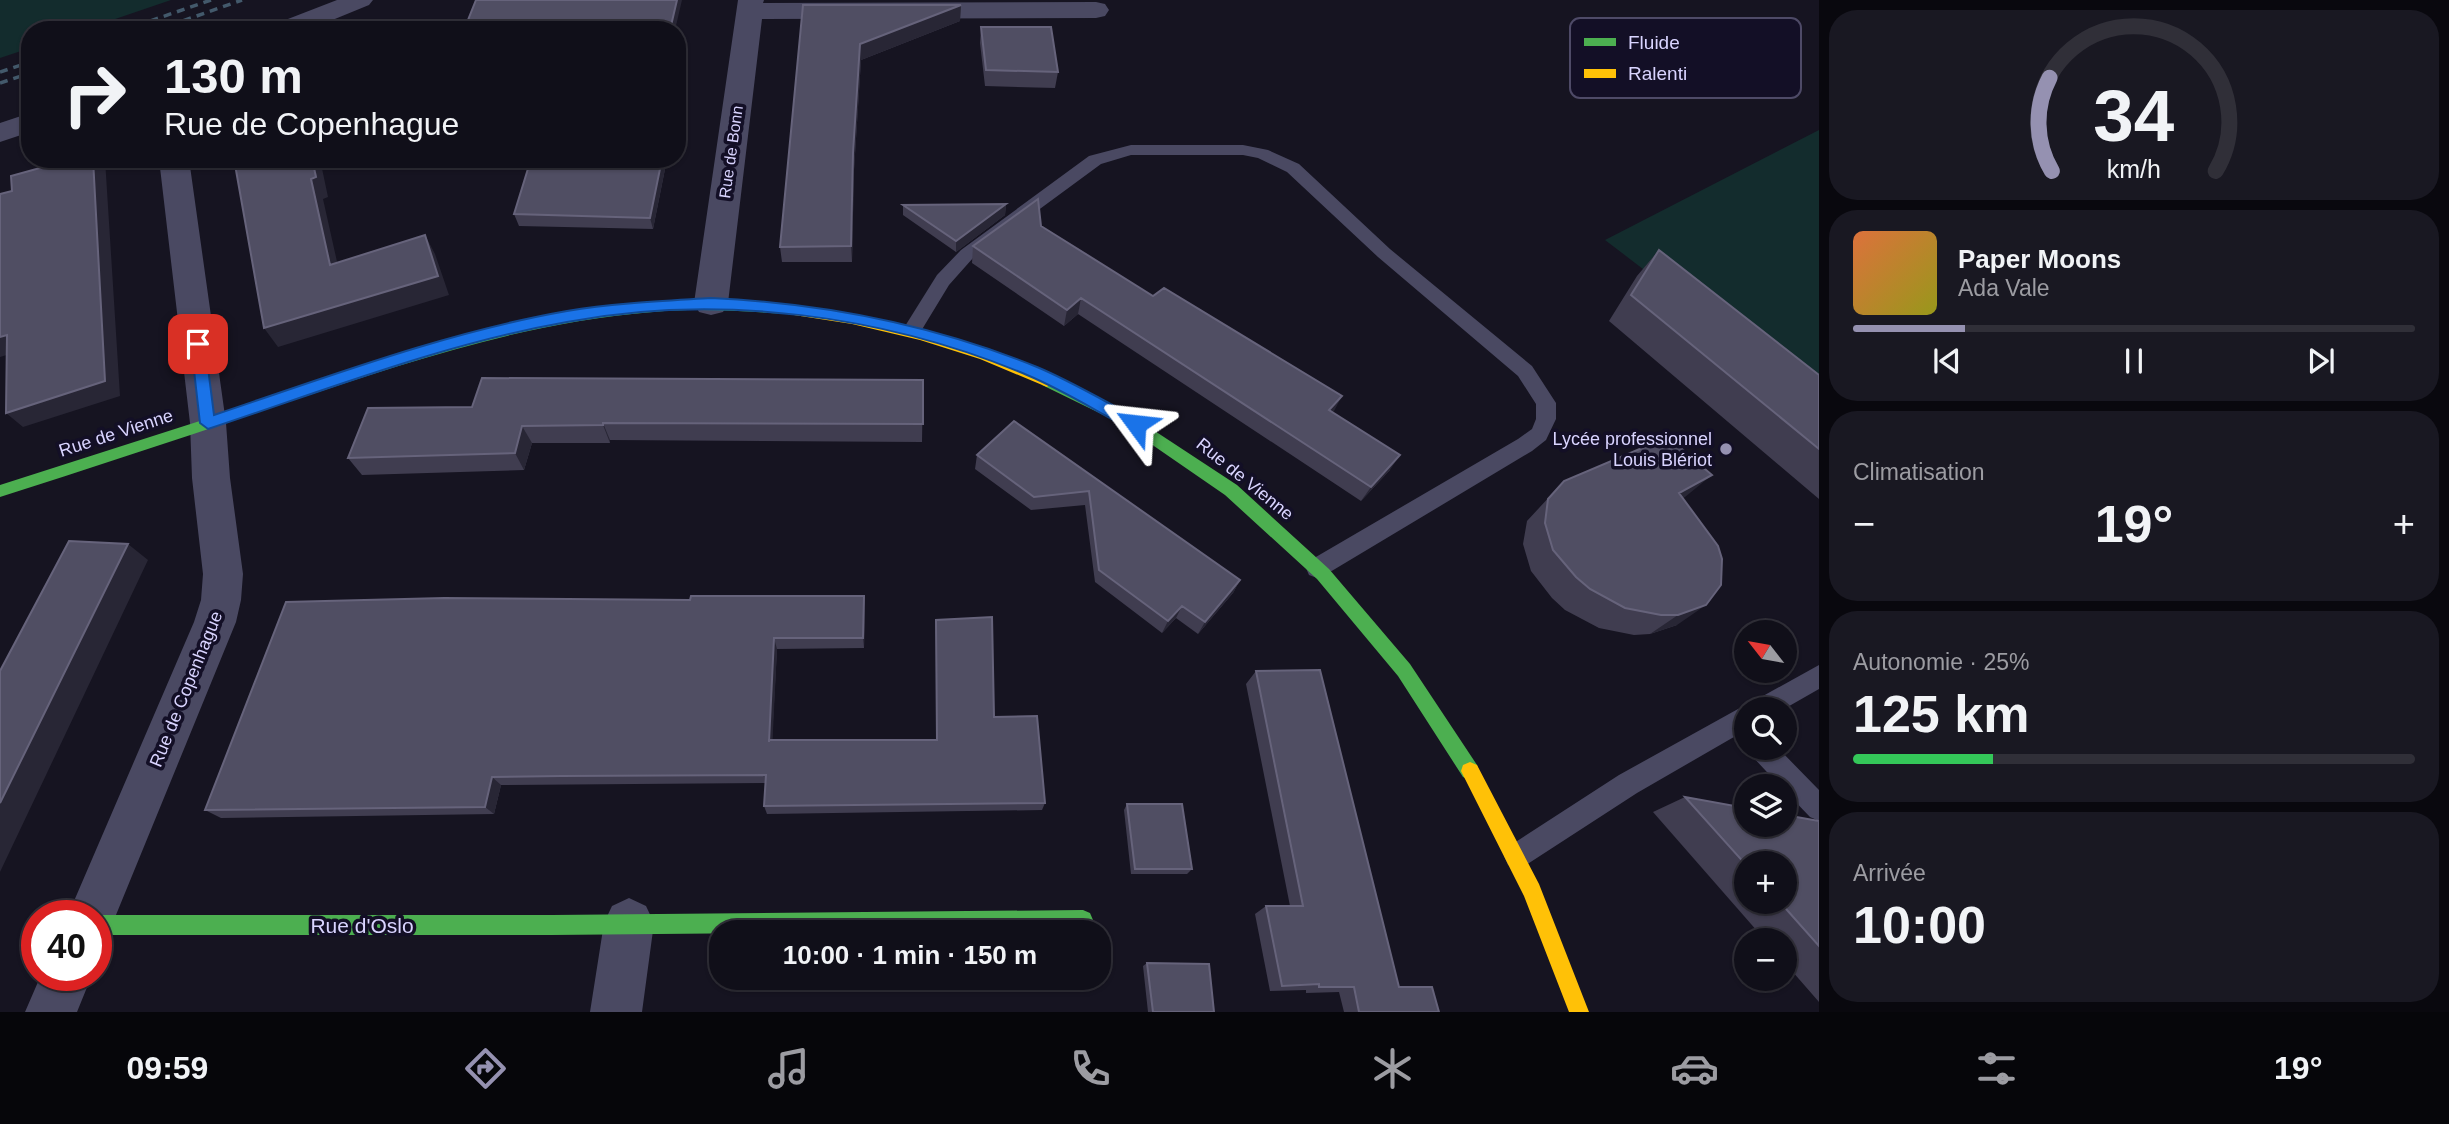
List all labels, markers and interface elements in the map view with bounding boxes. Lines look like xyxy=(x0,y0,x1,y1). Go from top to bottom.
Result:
legend xyxy=(1570,18,1801,98)
text: Fluide xyxy=(1628,32,1680,53)
icon: right xyxy=(49,49,140,140)
text: 130 m xyxy=(164,49,303,103)
text: Ralenti xyxy=(1628,63,1687,84)
text: 34 xyxy=(2094,76,2175,157)
street label: Rue de Bonn xyxy=(716,105,746,199)
text: Rue de Copenhague xyxy=(164,106,459,142)
text: km/h xyxy=(2107,155,2161,183)
text: Paper Moons xyxy=(1958,244,2121,274)
text: Ada Vale xyxy=(1958,275,2050,301)
pin xyxy=(168,314,228,374)
icon: arrive xyxy=(179,325,217,363)
icon: previous xyxy=(1928,342,1966,380)
icon: pause xyxy=(2115,342,2153,380)
icon: next xyxy=(2302,342,2340,380)
position arrow xyxy=(1099,387,1173,461)
street label: Rue de Vienne xyxy=(56,405,176,461)
place label: Lycée professionnel Louis Blériot xyxy=(1553,429,1712,470)
street label: Rue de Vienne xyxy=(1193,434,1297,524)
marker: Lycée professionnel Louis Blériot xyxy=(1718,441,1734,457)
text: Climatisation xyxy=(1853,459,1985,485)
text: 19° xyxy=(2095,495,2173,553)
text: − xyxy=(1853,503,1875,545)
text: + xyxy=(2393,503,2415,545)
street label: Rue de Copenhague xyxy=(146,608,226,770)
north arrow xyxy=(1734,620,1797,682)
map controls xyxy=(1734,620,1797,991)
text: Autonomie · 25% xyxy=(1853,649,2029,675)
text: 125 km xyxy=(1853,685,2029,743)
button: search xyxy=(1734,697,1797,760)
button: layers xyxy=(1734,774,1797,837)
button: + xyxy=(1734,851,1797,914)
text: Arrivée xyxy=(1853,860,1926,886)
text: 10:00 xyxy=(1853,896,1986,954)
speed limit sign: 40 xyxy=(21,900,112,991)
street label: Rue d'Oslo xyxy=(310,914,414,937)
button: − xyxy=(1734,928,1797,991)
text: 10:00 · 1 min · 150 m xyxy=(783,940,1037,970)
icon: directions xyxy=(461,1044,510,1093)
icon: music xyxy=(764,1044,813,1093)
icon: phone xyxy=(1066,1044,1115,1093)
icon: climate xyxy=(1368,1044,1417,1093)
icon: car xyxy=(1670,1044,1719,1093)
icon: filters xyxy=(1972,1044,2021,1093)
text: 09:59 xyxy=(127,1050,208,1086)
text: 19° xyxy=(2274,1050,2322,1086)

